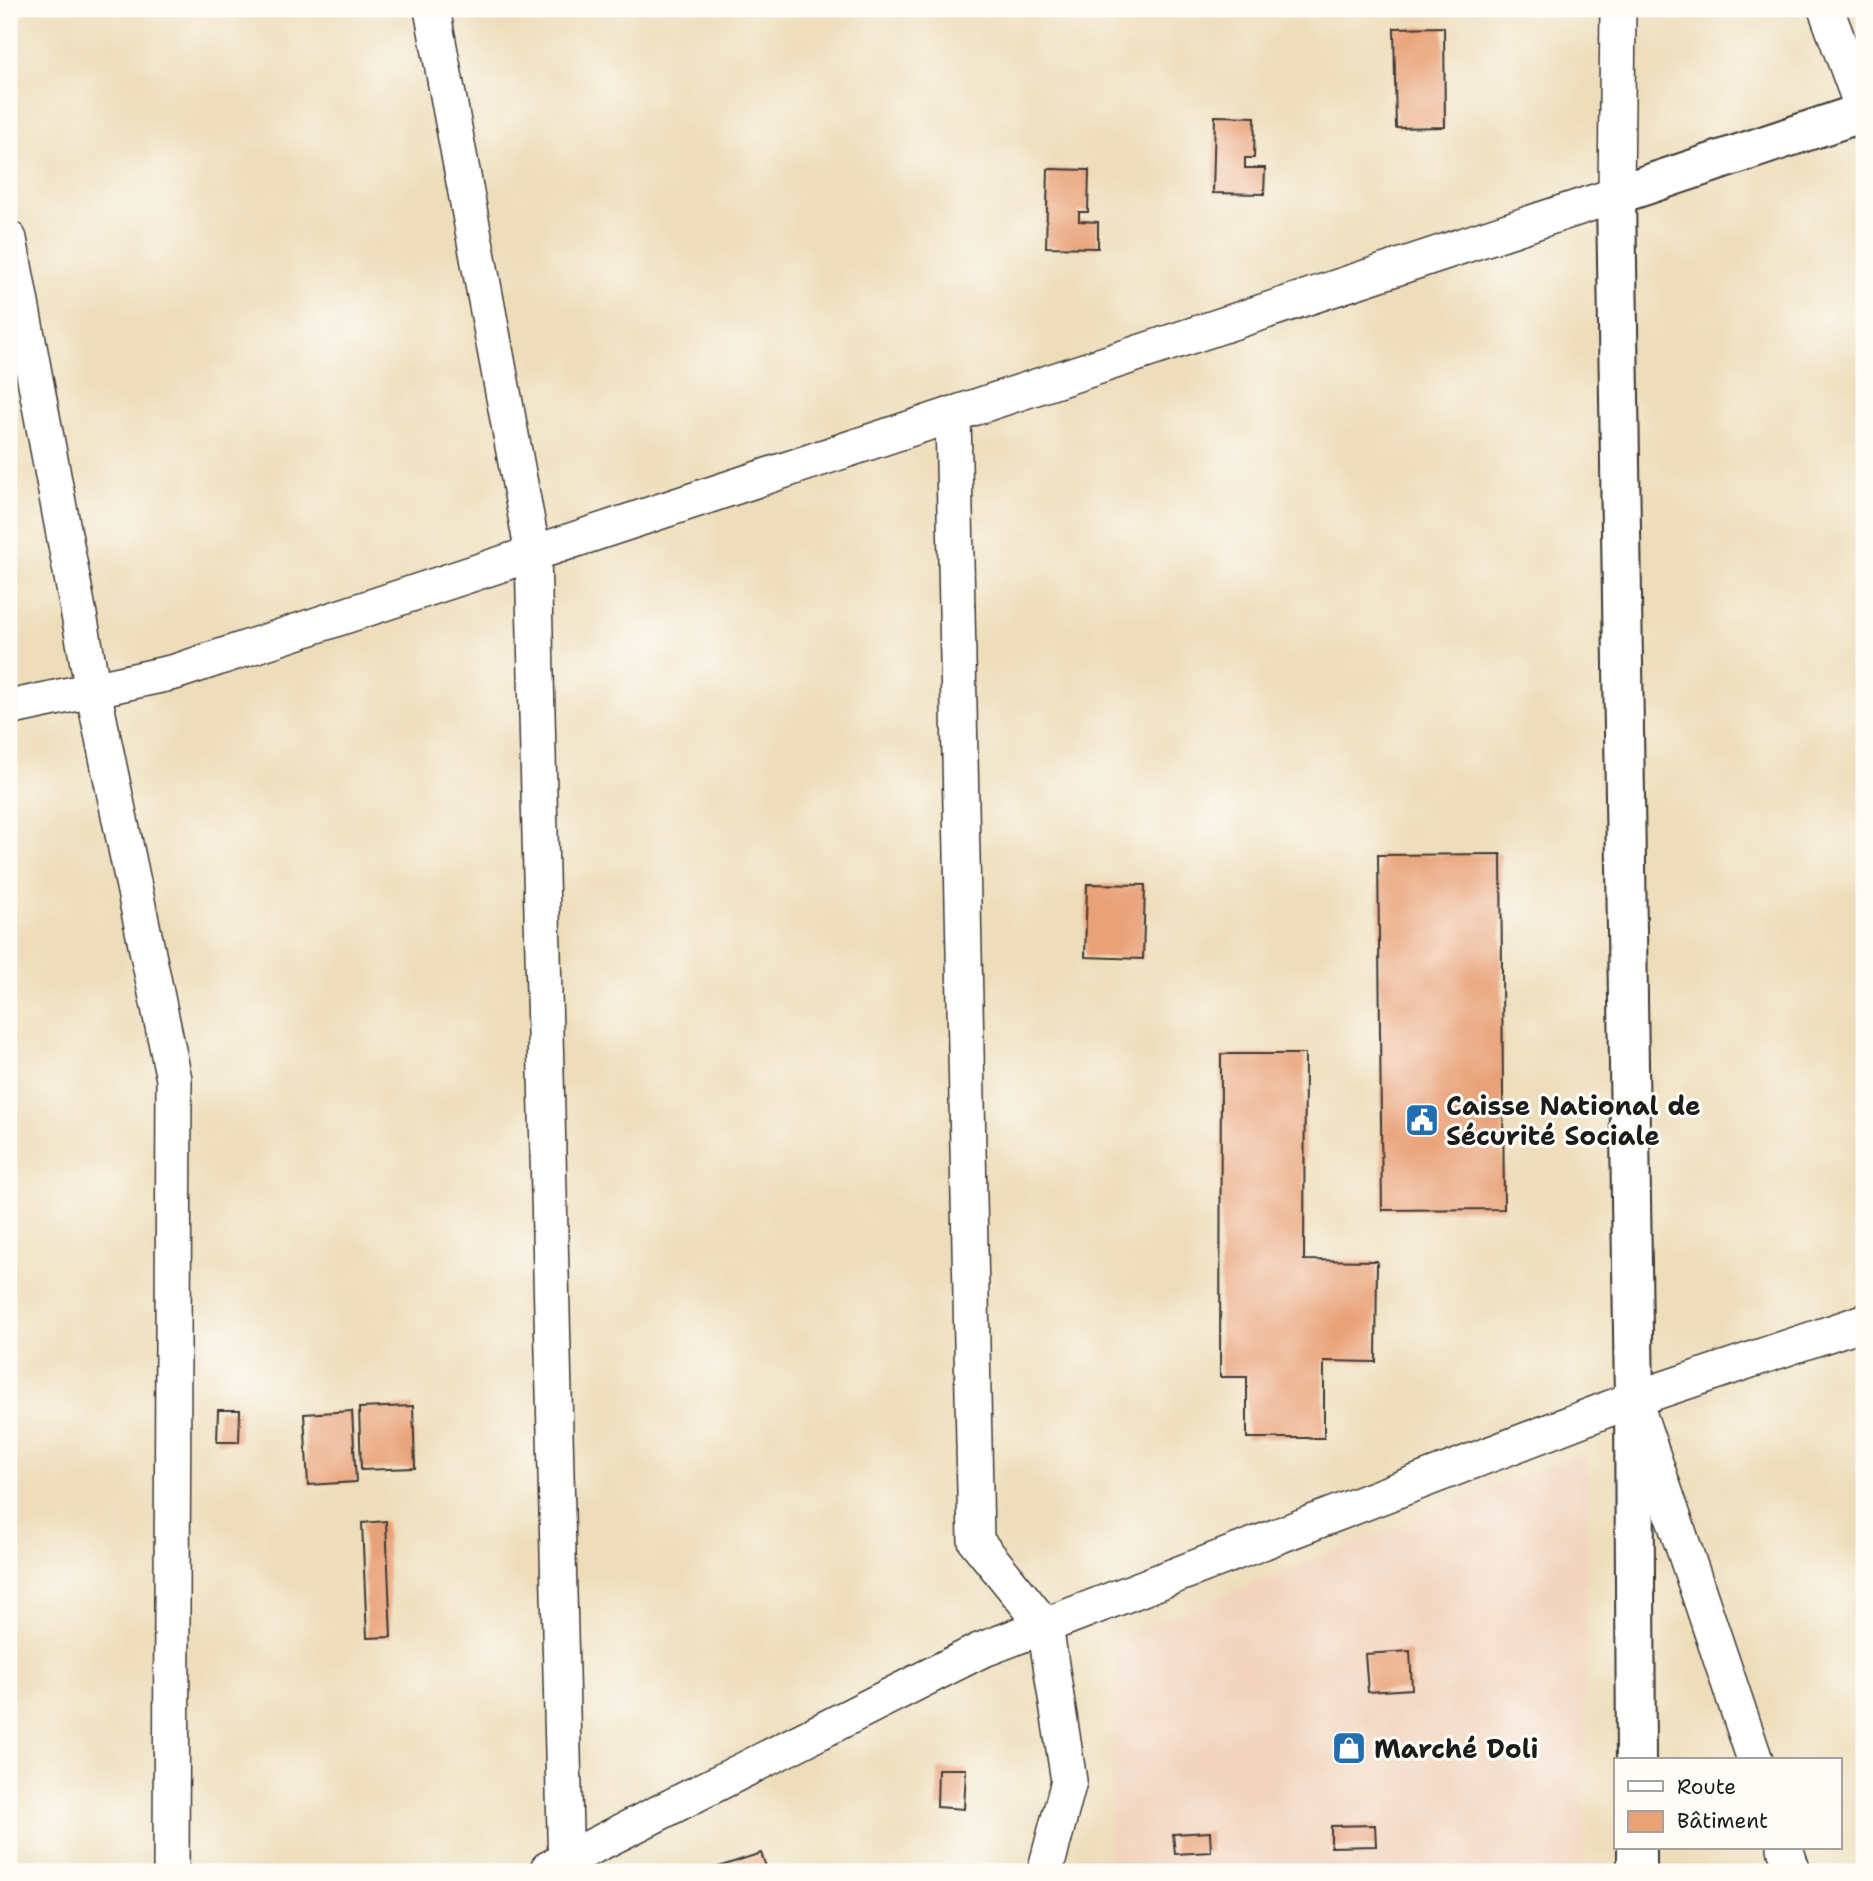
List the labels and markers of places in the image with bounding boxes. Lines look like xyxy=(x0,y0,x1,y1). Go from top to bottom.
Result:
place label: Caisse National de Sécurité Sociale xyxy=(1446,1088,1701,1153)
public building icon: Caisse National de Sécurité Sociale xyxy=(1403,1101,1441,1139)
shop icon: Marché Doli xyxy=(1330,1729,1368,1767)
place label: Marché Doli xyxy=(1374,1731,1539,1766)

